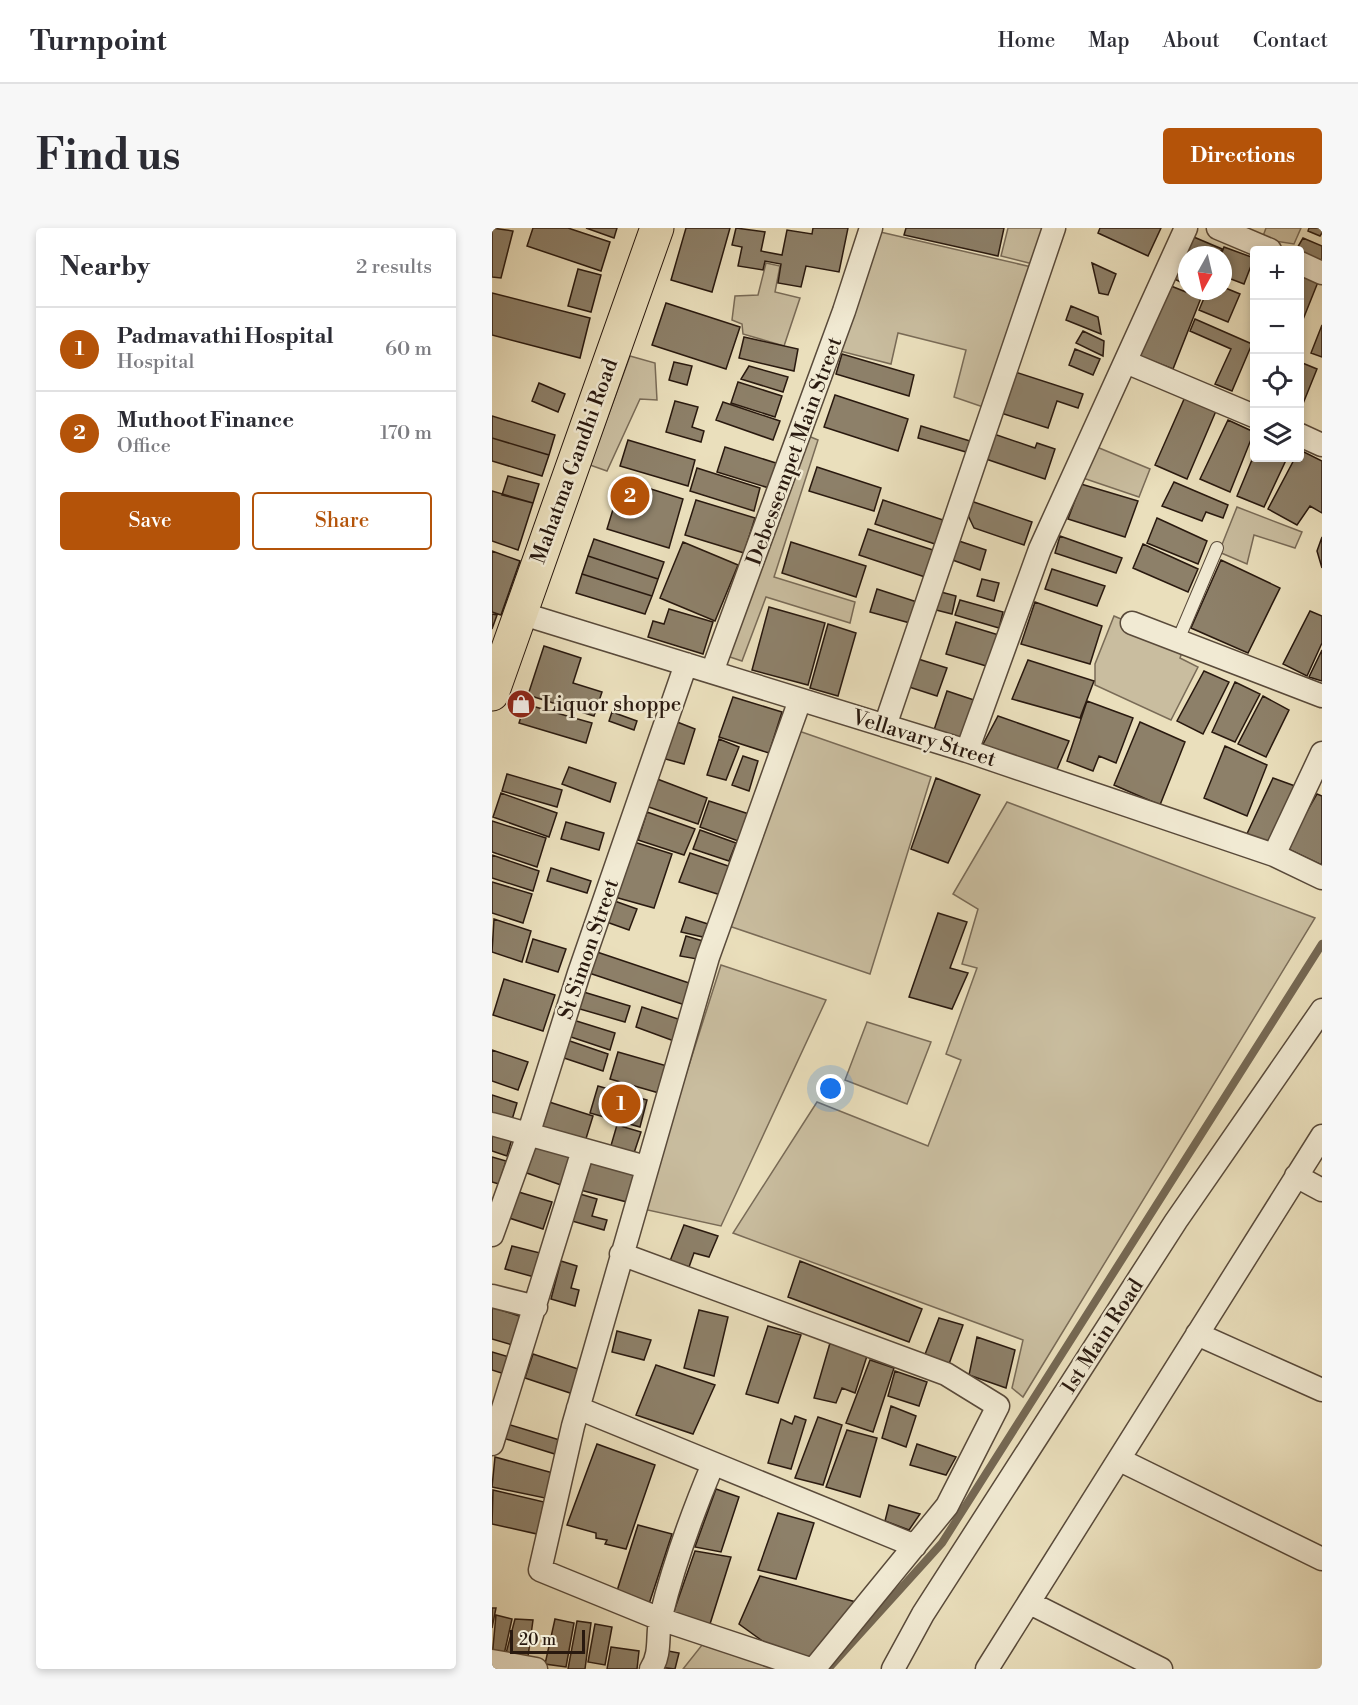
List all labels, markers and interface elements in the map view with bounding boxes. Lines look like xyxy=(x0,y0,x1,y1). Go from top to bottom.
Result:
text: Turnpoint xyxy=(30,24,166,59)
text: Home xyxy=(998,28,1055,54)
text: Map xyxy=(1088,28,1130,54)
text: About xyxy=(1163,28,1220,54)
text: Contact xyxy=(1253,28,1328,54)
button: Directions xyxy=(1163,128,1322,184)
text: Find us xyxy=(36,130,180,183)
north arrow xyxy=(1178,246,1232,300)
map controls xyxy=(1250,246,1304,462)
button: + xyxy=(1250,246,1304,300)
text: Nearby xyxy=(60,251,150,283)
text: 2 results xyxy=(356,255,432,280)
button: − xyxy=(1250,300,1304,354)
text: Padmavathi Hospital xyxy=(117,323,334,350)
street label: Debessempet Main Street xyxy=(741,333,849,569)
text: 1 xyxy=(75,337,84,362)
text: 60 m xyxy=(385,337,432,362)
text: Hospital xyxy=(117,350,194,375)
button: locate xyxy=(1250,354,1304,408)
street label: Mahatma Gandhi Road xyxy=(526,355,624,567)
text: Muthoot Finance xyxy=(117,407,294,434)
button: layers xyxy=(1250,408,1304,462)
text: 2 xyxy=(73,421,86,446)
text: 170 m xyxy=(380,421,432,446)
text: Office xyxy=(117,434,171,459)
pin: 2 xyxy=(610,474,650,518)
button: Save xyxy=(60,492,240,550)
button: Share xyxy=(252,492,432,550)
shop icon: Liquor shoppe xyxy=(505,688,537,720)
place label: Liquor shoppe xyxy=(542,692,681,718)
street label: Vellavary Street xyxy=(848,704,999,773)
street label: St Simon Street xyxy=(553,875,625,1023)
your location xyxy=(816,1074,845,1103)
pin: 1 xyxy=(602,1082,640,1126)
street label: 1st Main Road xyxy=(1056,1274,1150,1399)
scale bar xyxy=(510,1627,585,1654)
text: 20 m xyxy=(519,1630,556,1650)

